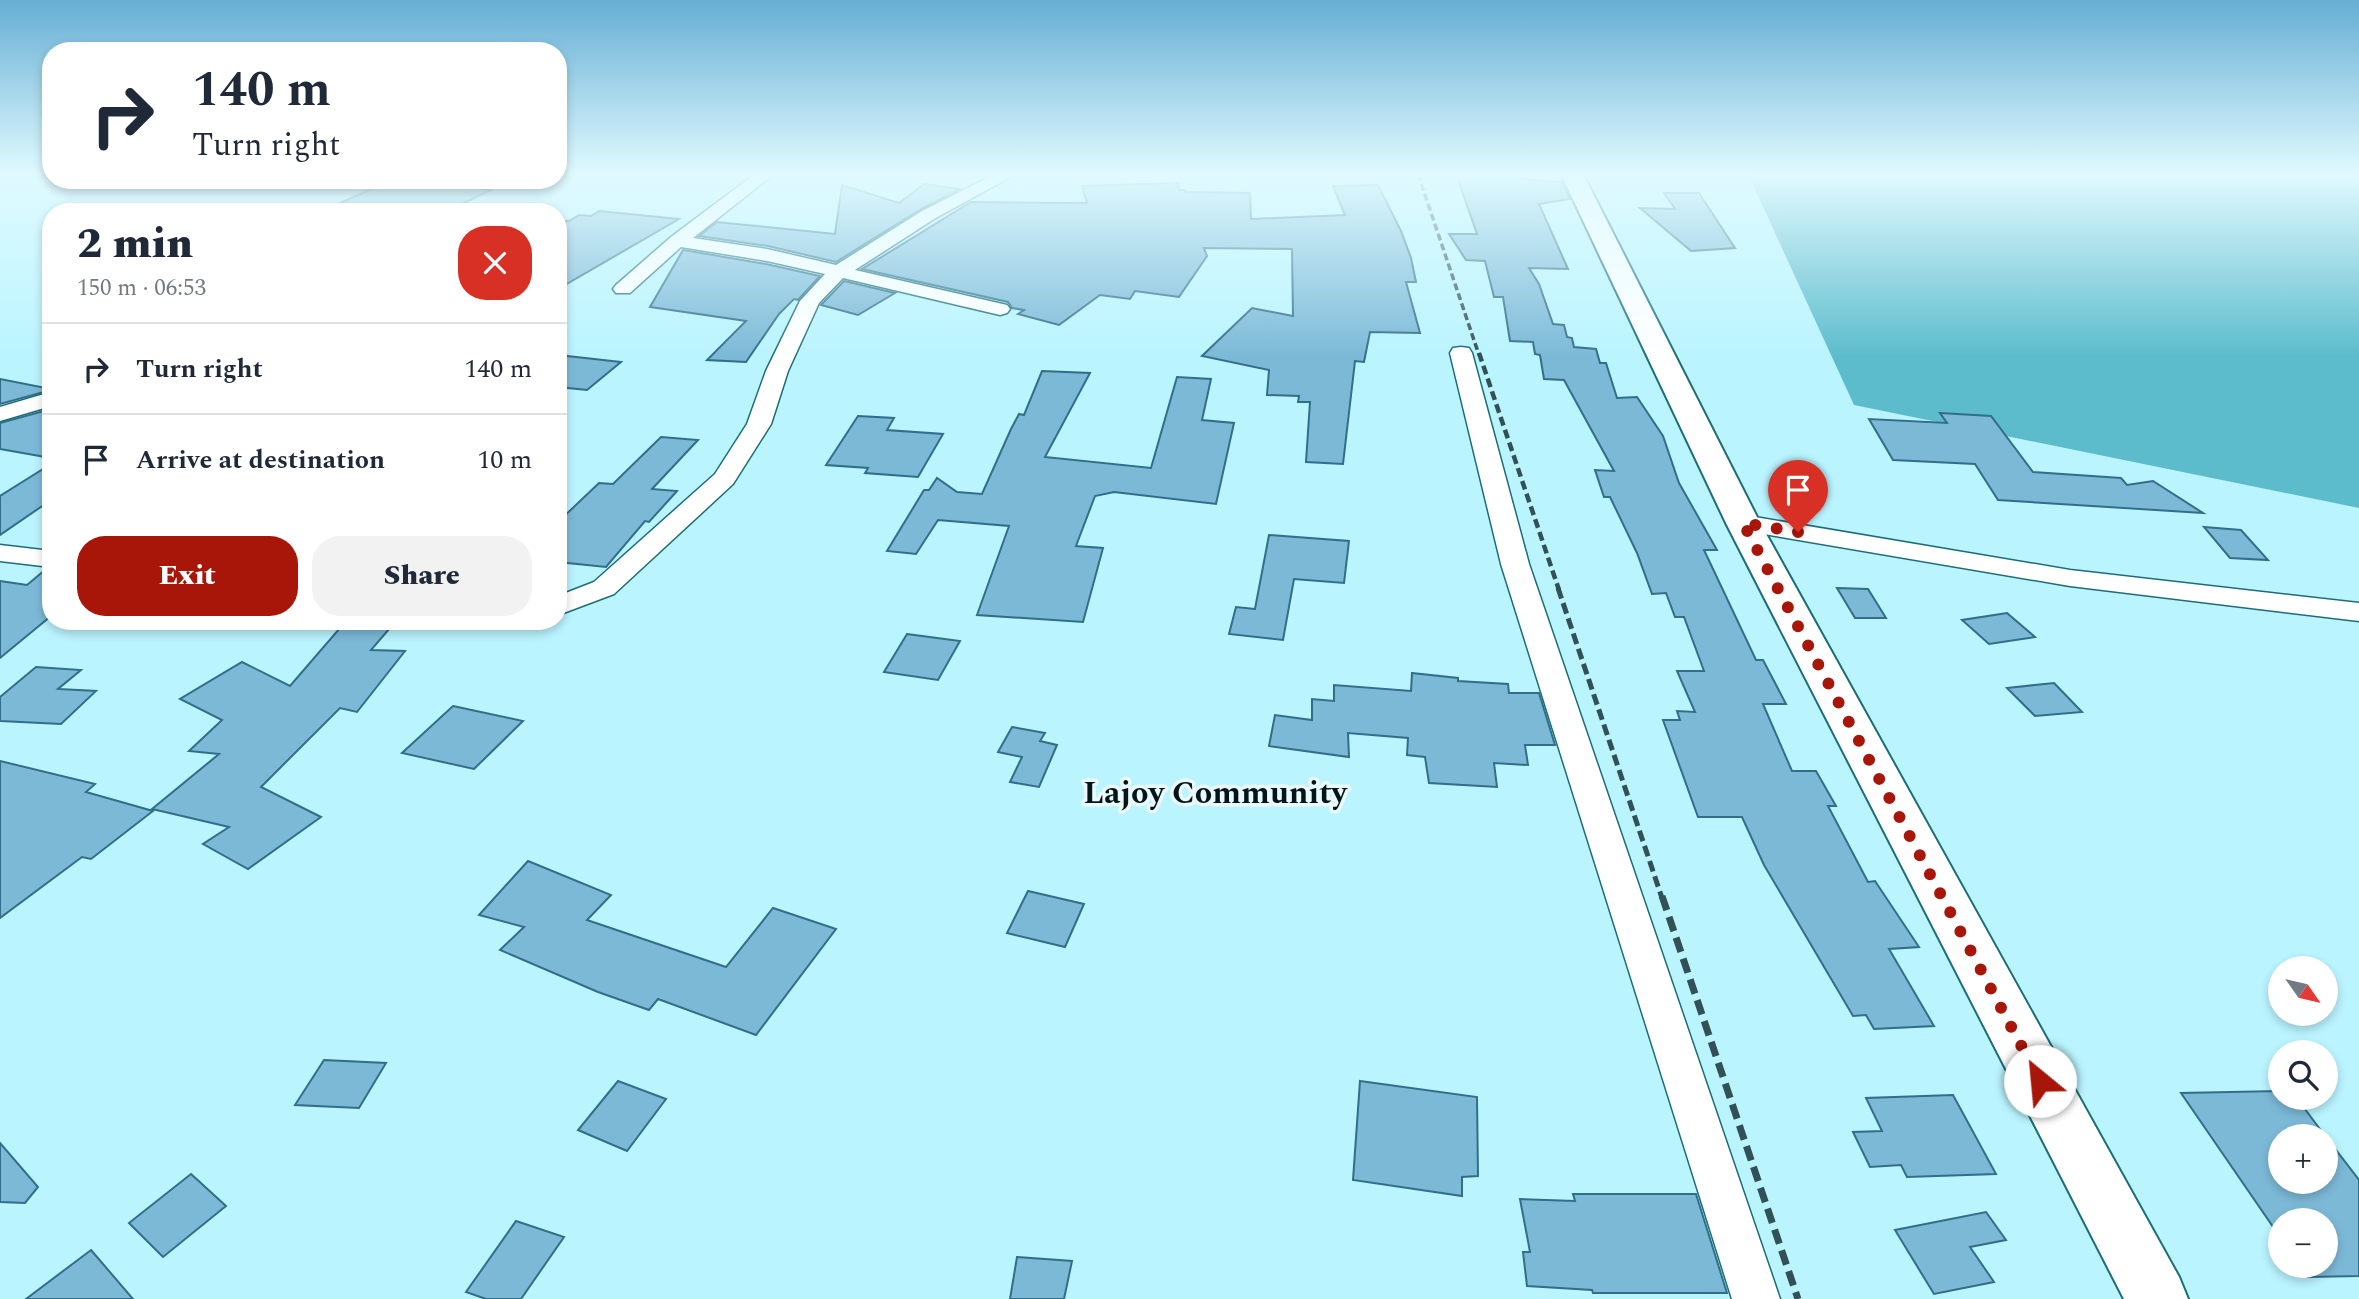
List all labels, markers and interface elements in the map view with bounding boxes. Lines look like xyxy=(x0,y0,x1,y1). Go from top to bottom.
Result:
text: 140 m xyxy=(192,53,331,128)
icon: right xyxy=(77,70,168,161)
text: Turn right xyxy=(192,121,340,170)
text: 2 min xyxy=(77,213,193,276)
button: close xyxy=(458,226,532,300)
text: 150 m · 06:53 xyxy=(77,271,206,306)
text: Turn right xyxy=(136,349,263,389)
text: 140 m xyxy=(464,349,532,389)
icon: right xyxy=(77,350,115,388)
text: Arrive at destination xyxy=(136,440,385,480)
text: 10 m xyxy=(477,440,532,480)
icon: arrive xyxy=(77,441,115,479)
pin xyxy=(1768,460,1828,532)
icon: arrive xyxy=(1779,471,1817,509)
button: Exit xyxy=(77,536,298,616)
button: Share xyxy=(312,536,532,616)
district label: Lajoy Community xyxy=(1083,769,1349,818)
north arrow xyxy=(2268,956,2338,1026)
map controls xyxy=(2268,956,2338,1278)
button: search xyxy=(2268,1040,2338,1110)
position arrow xyxy=(2003,1044,2077,1118)
button: + xyxy=(2268,1124,2338,1194)
button: − xyxy=(2268,1208,2338,1278)

